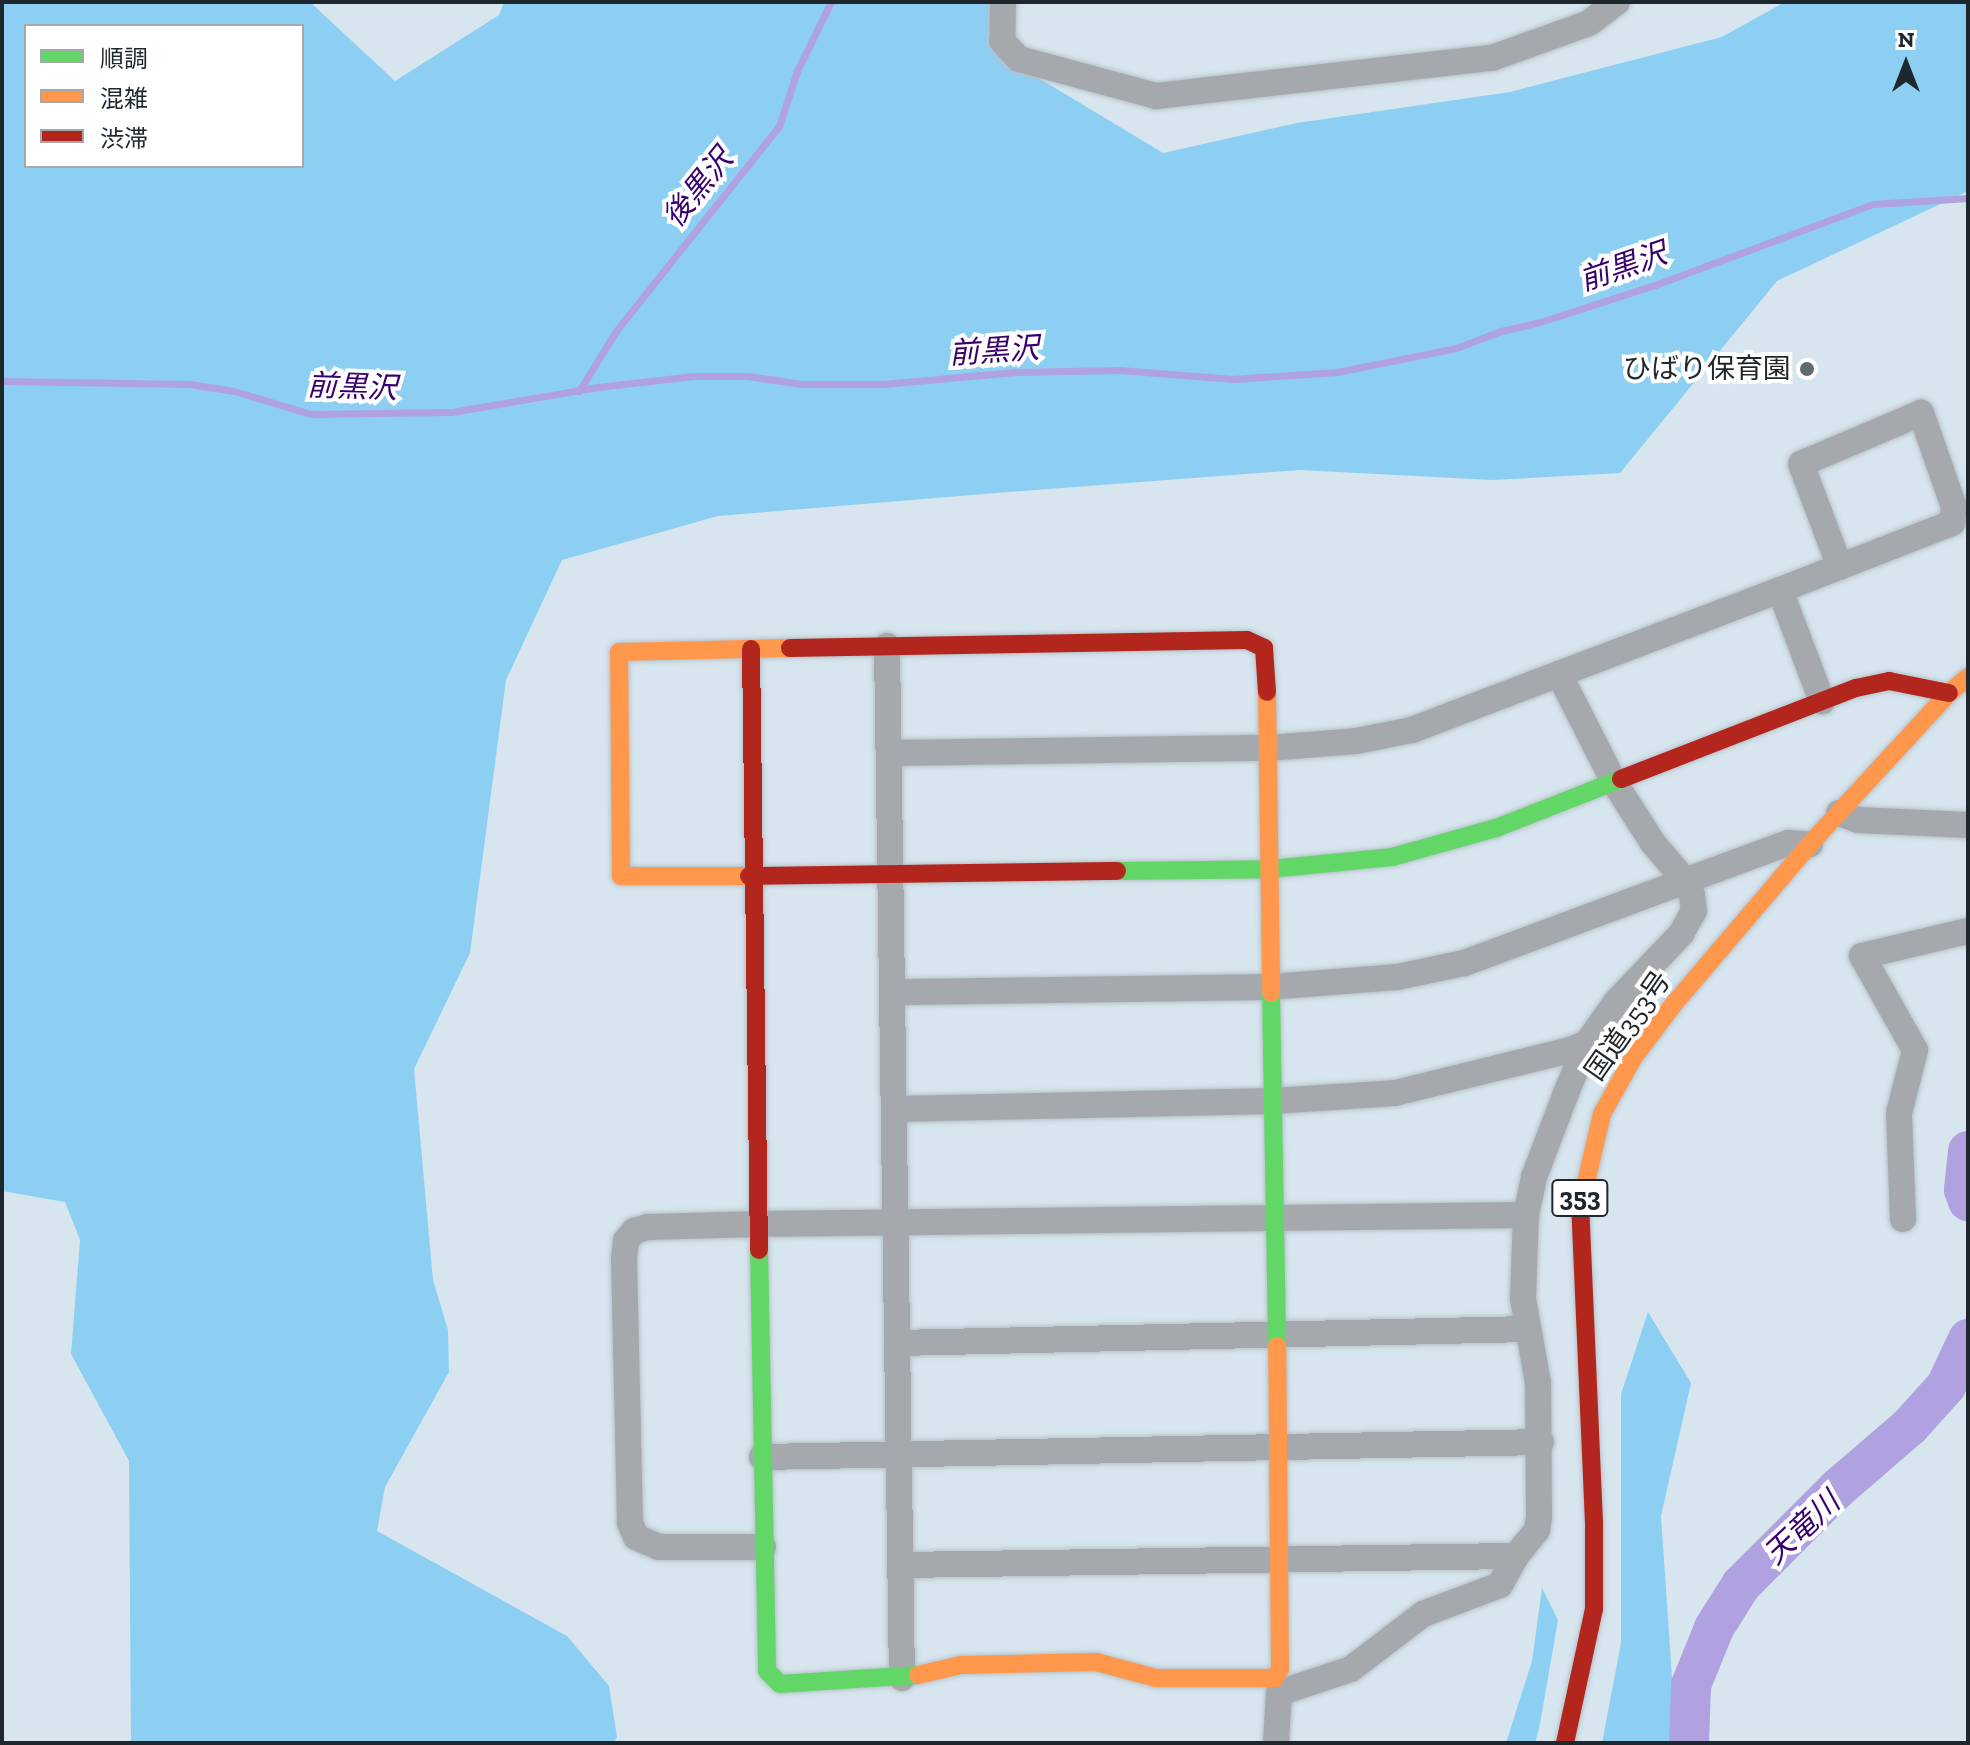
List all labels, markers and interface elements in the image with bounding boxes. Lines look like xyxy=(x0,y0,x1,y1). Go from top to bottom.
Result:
legend xyxy=(24,24,304,168)
north arrow xyxy=(1866,24,1946,104)
text: N xyxy=(1898,26,1914,53)
text: 順調 xyxy=(100,44,148,73)
text: 混雑 xyxy=(100,84,148,113)
text: 渋滞 xyxy=(100,124,148,153)
water label: 後黒沢 xyxy=(656,142,740,234)
water label: 前黒沢 xyxy=(1575,235,1671,299)
water label: 前黒沢 xyxy=(948,330,1040,372)
place label: ひばり保育園 xyxy=(1623,352,1791,386)
marker: ひばり保育園 xyxy=(1798,360,1816,378)
water label: 前黒沢 xyxy=(306,367,398,407)
street label: 国道353号 xyxy=(1578,965,1678,1087)
road number: 353 xyxy=(1550,1176,1610,1220)
water label: 天竜川 xyxy=(1757,1484,1847,1572)

